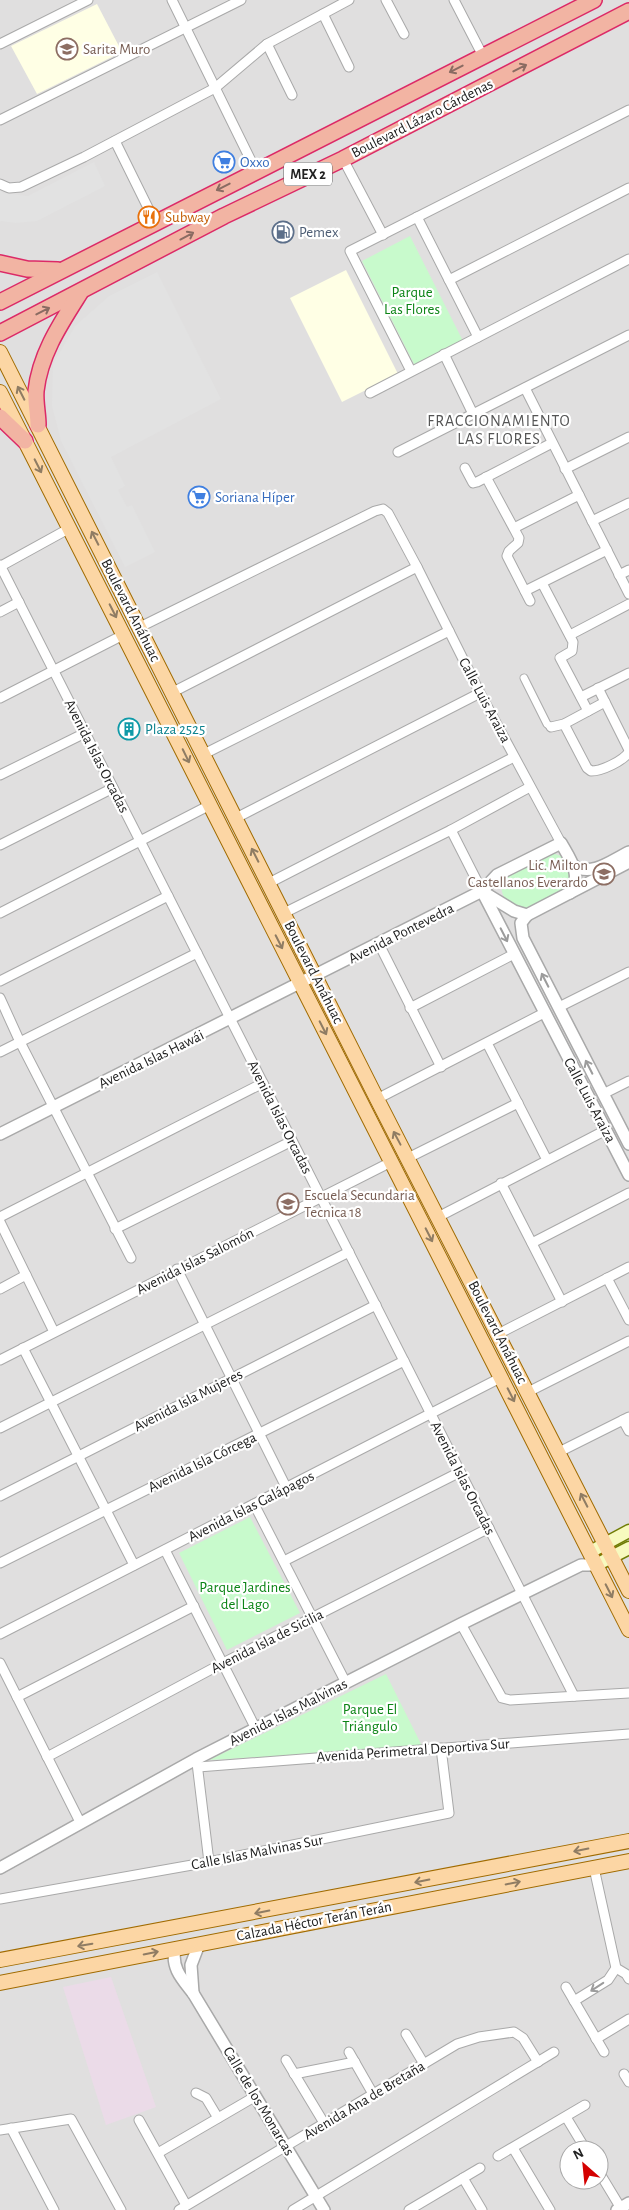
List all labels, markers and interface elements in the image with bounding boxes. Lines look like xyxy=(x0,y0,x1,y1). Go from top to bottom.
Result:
school or university icon: Sarita Muro xyxy=(55,37,79,61)
place label: Sarita Muro xyxy=(83,42,150,57)
one-way arrow xyxy=(512,63,527,73)
one-way arrow xyxy=(449,64,464,74)
street label: Boulevard Lázaro Cárdenas xyxy=(349,76,495,161)
supermarket icon: Oxxo xyxy=(212,150,236,174)
place label: Oxxo xyxy=(240,155,270,170)
road number: MEX 2 xyxy=(284,162,332,185)
one-way arrow xyxy=(216,183,231,192)
restaurant icon: Subway xyxy=(137,205,161,229)
place label: Subway xyxy=(165,210,211,225)
fuel station icon: Pemex xyxy=(271,220,295,244)
place label: Pemex xyxy=(299,225,339,240)
one-way arrow xyxy=(180,230,194,240)
park label: Parque Las Flores xyxy=(384,285,440,317)
one-way arrow xyxy=(36,306,51,316)
one-way arrow xyxy=(16,386,25,401)
district label: FRACCIONAMIENTO LAS FLORES xyxy=(427,413,571,447)
one-way arrow xyxy=(34,458,43,473)
supermarket icon: Soriana Híper xyxy=(187,485,211,509)
place label: Soriana Híper xyxy=(215,490,295,505)
one-way arrow xyxy=(90,531,99,546)
street label: Boulevard Anáhuac xyxy=(98,557,163,664)
one-way arrow xyxy=(109,603,118,618)
street label: Calle Luis Araiza xyxy=(456,655,513,745)
street label: Avenida Islas Orcadas xyxy=(61,697,132,815)
building icon: Plaza 2525 xyxy=(117,717,141,741)
place label: Plaza 2525 xyxy=(145,722,205,737)
one-way arrow xyxy=(181,748,191,763)
one-way arrow xyxy=(249,848,259,863)
place label: Lic. Milton Castellanos Everardo xyxy=(468,858,588,890)
school or university icon: Lic. Milton Castellanos Everardo xyxy=(592,862,616,886)
street label: Avenida Pontevedra xyxy=(346,900,456,966)
street label: Boulevard Anáhuac xyxy=(281,919,346,1026)
one-way arrow xyxy=(499,927,509,942)
one-way arrow xyxy=(275,934,284,949)
one-way arrow xyxy=(540,973,550,988)
one-way arrow xyxy=(318,1020,328,1035)
street label: Avenida Islas Hawái xyxy=(96,1027,206,1091)
street label: Calle Luis Araiza xyxy=(561,1055,618,1145)
street label: Avenida Islas Orcadas xyxy=(244,1058,315,1176)
one-way arrow xyxy=(584,1060,593,1075)
one-way arrow xyxy=(392,1131,401,1146)
place label: Escuela Secundaria Tecnica 18 xyxy=(304,1188,415,1220)
school or university icon: Escuela Secundaria Tecnica 18 xyxy=(276,1192,300,1216)
street label: Avenida Islas Salomón xyxy=(134,1225,256,1298)
one-way arrow xyxy=(424,1227,434,1242)
street label: Boulevard Anáhuac xyxy=(465,1279,530,1386)
street label: Avenida Isla Mujeres xyxy=(131,1367,245,1434)
one-way arrow xyxy=(507,1387,516,1402)
street label: Avenida Islas Orcadas xyxy=(427,1419,498,1537)
street label: Avenida Isla Córcega xyxy=(146,1430,259,1495)
street label: Avenida Islas Galápagos xyxy=(186,1468,317,1545)
one-way arrow xyxy=(579,1493,588,1508)
park label: Parque Jardines del Lago xyxy=(199,1580,291,1612)
one-way arrow xyxy=(605,1583,614,1598)
street label: Avenida Isla de Sicilia xyxy=(209,1607,326,1676)
street label: Avenida Islas Malvinas xyxy=(227,1676,350,1749)
park label: Parque El Triángulo xyxy=(342,1702,398,1734)
street label: Avenida Perimetral Deportiva Sur xyxy=(316,1736,510,1765)
street label: Calle Islas Malvinas Sur xyxy=(190,1832,324,1873)
one-way arrow xyxy=(574,1846,590,1856)
one-way arrow xyxy=(414,1877,430,1886)
one-way arrow xyxy=(505,1878,521,1887)
street label: Calzada Héctor Terán Terán xyxy=(235,1899,393,1944)
one-way arrow xyxy=(254,1907,270,1917)
one-way arrow xyxy=(78,1941,94,1951)
one-way arrow xyxy=(142,1948,158,1958)
one-way arrow xyxy=(591,1982,605,1992)
street label: Calle de los Monarcas xyxy=(220,2044,297,2158)
street label: Avenida Ana de Bretaña xyxy=(301,2058,428,2143)
north arrow xyxy=(559,2140,609,2190)
text: N xyxy=(571,2146,586,2163)

